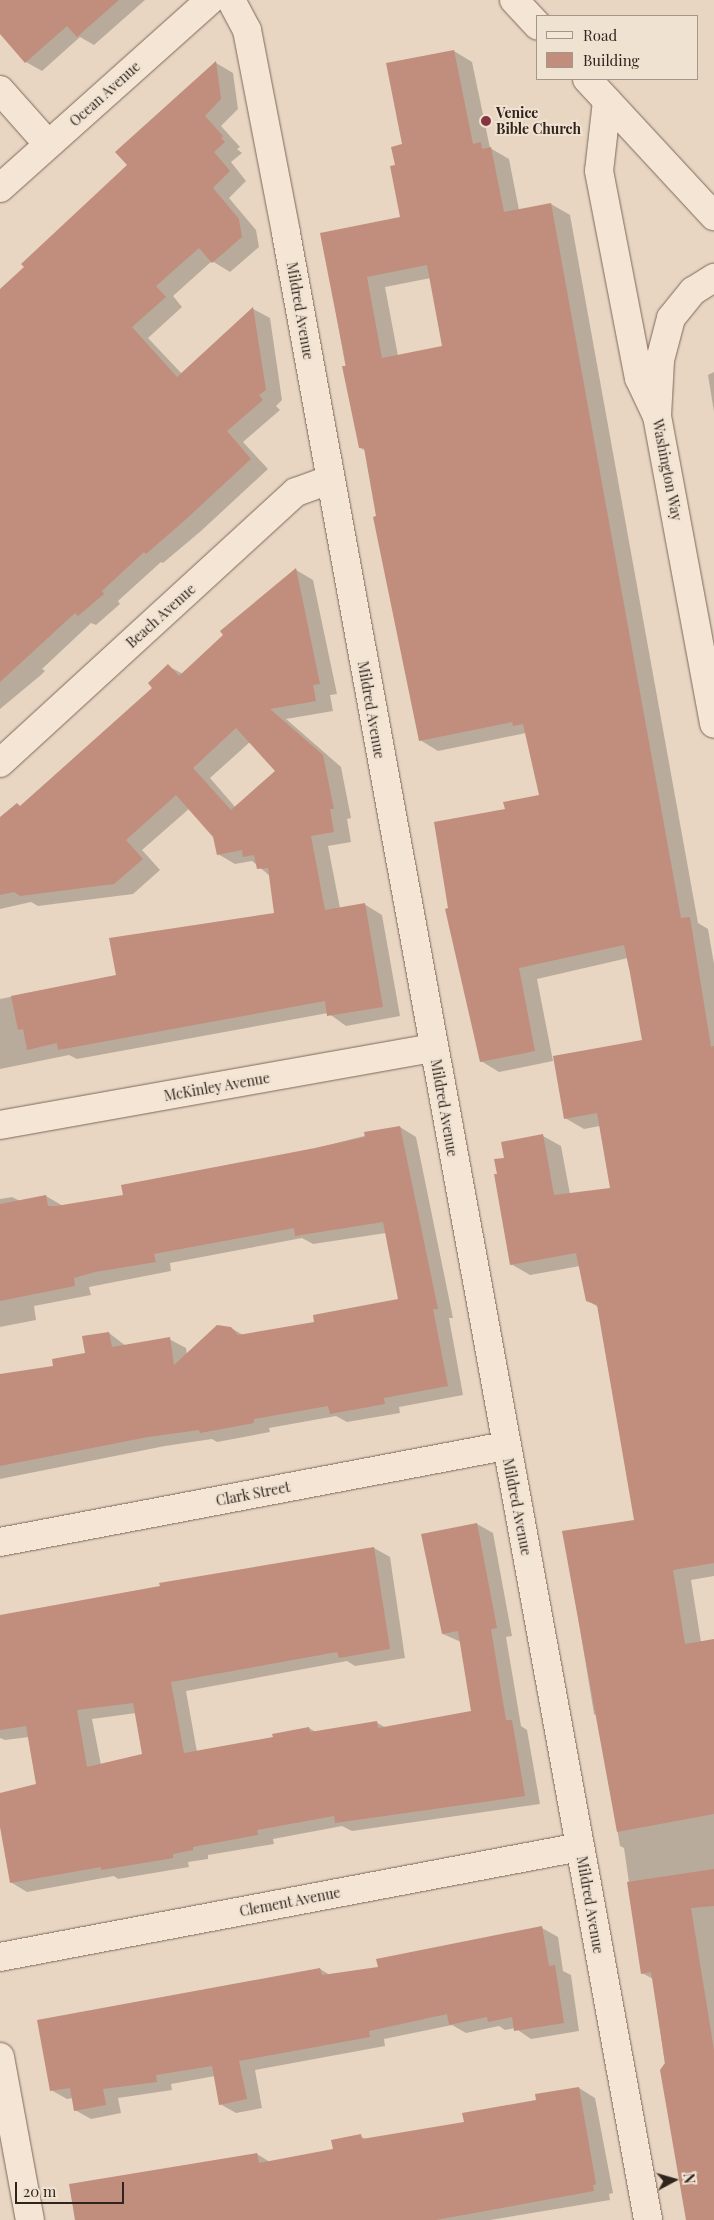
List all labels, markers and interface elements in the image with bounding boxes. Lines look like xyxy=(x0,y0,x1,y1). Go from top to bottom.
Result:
legend xyxy=(536,15,699,80)
text: Road xyxy=(583,25,617,45)
text: Building xyxy=(583,50,639,70)
street label: Ocean Avenue xyxy=(66,58,144,130)
place label: Venice Bible Church xyxy=(496,105,581,138)
marker: Venice Bible Church xyxy=(480,115,492,127)
street label: Mildred Avenue xyxy=(283,261,317,361)
street label: Washington Way xyxy=(649,418,685,522)
street label: Beach Avenue xyxy=(123,580,199,652)
street label: Mildred Avenue xyxy=(354,660,388,760)
street label: Mildred Avenue xyxy=(427,1058,461,1158)
street label: McKinley Avenue xyxy=(162,1069,272,1105)
street label: Mildred Avenue xyxy=(499,1457,535,1557)
street label: Clark Street xyxy=(214,1479,292,1509)
street label: Mildred Avenue xyxy=(573,1855,607,1955)
street label: Clement Avenue xyxy=(238,1884,342,1920)
north arrow xyxy=(649,2155,699,2205)
scale bar xyxy=(18,2172,126,2204)
text: N xyxy=(679,2172,699,2184)
text: 20 m xyxy=(23,2181,56,2201)

